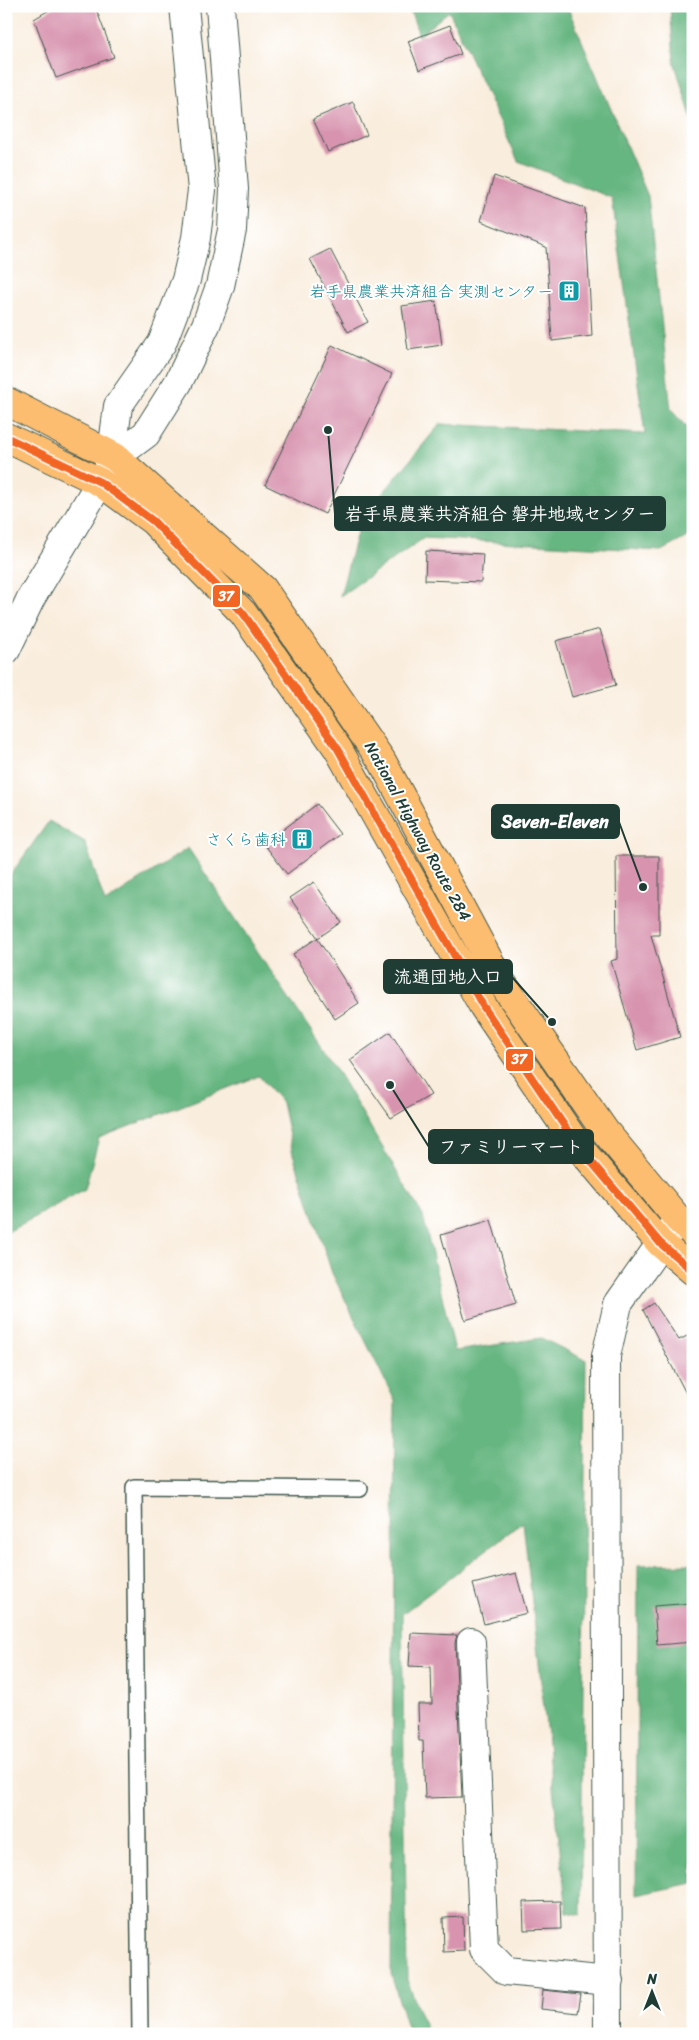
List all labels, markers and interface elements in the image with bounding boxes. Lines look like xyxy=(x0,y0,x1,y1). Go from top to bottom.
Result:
place label: 岩手県農業共済組合 実測センター xyxy=(309,277,553,306)
building icon: 岩手県農業共済組合 実測センター xyxy=(557,279,581,303)
callout: 岩手県農業共済組合 磐井地域センター xyxy=(335,497,665,530)
text: 岩手県農業共済組合 磐井地域センター xyxy=(345,498,655,530)
line badge: 37 xyxy=(212,584,241,608)
text: 37 xyxy=(217,584,235,609)
street label: National Highway Route 284 xyxy=(356,736,480,926)
callout: Seven-Eleven xyxy=(492,805,619,838)
text: Seven-Eleven xyxy=(500,806,609,838)
place label: さくら歯科 xyxy=(206,825,286,854)
building icon: さくら歯科 xyxy=(290,827,314,851)
callout: 流通団地入口 xyxy=(384,960,512,993)
text: 流通団地入口 xyxy=(394,961,502,993)
text: 37 xyxy=(510,1047,528,1072)
line badge: 37 xyxy=(505,1048,534,1072)
callout: ファミリーマート xyxy=(429,1130,593,1163)
text: ファミリーマート xyxy=(439,1131,583,1163)
text: N xyxy=(646,1967,657,1992)
north arrow xyxy=(626,1968,676,2018)

